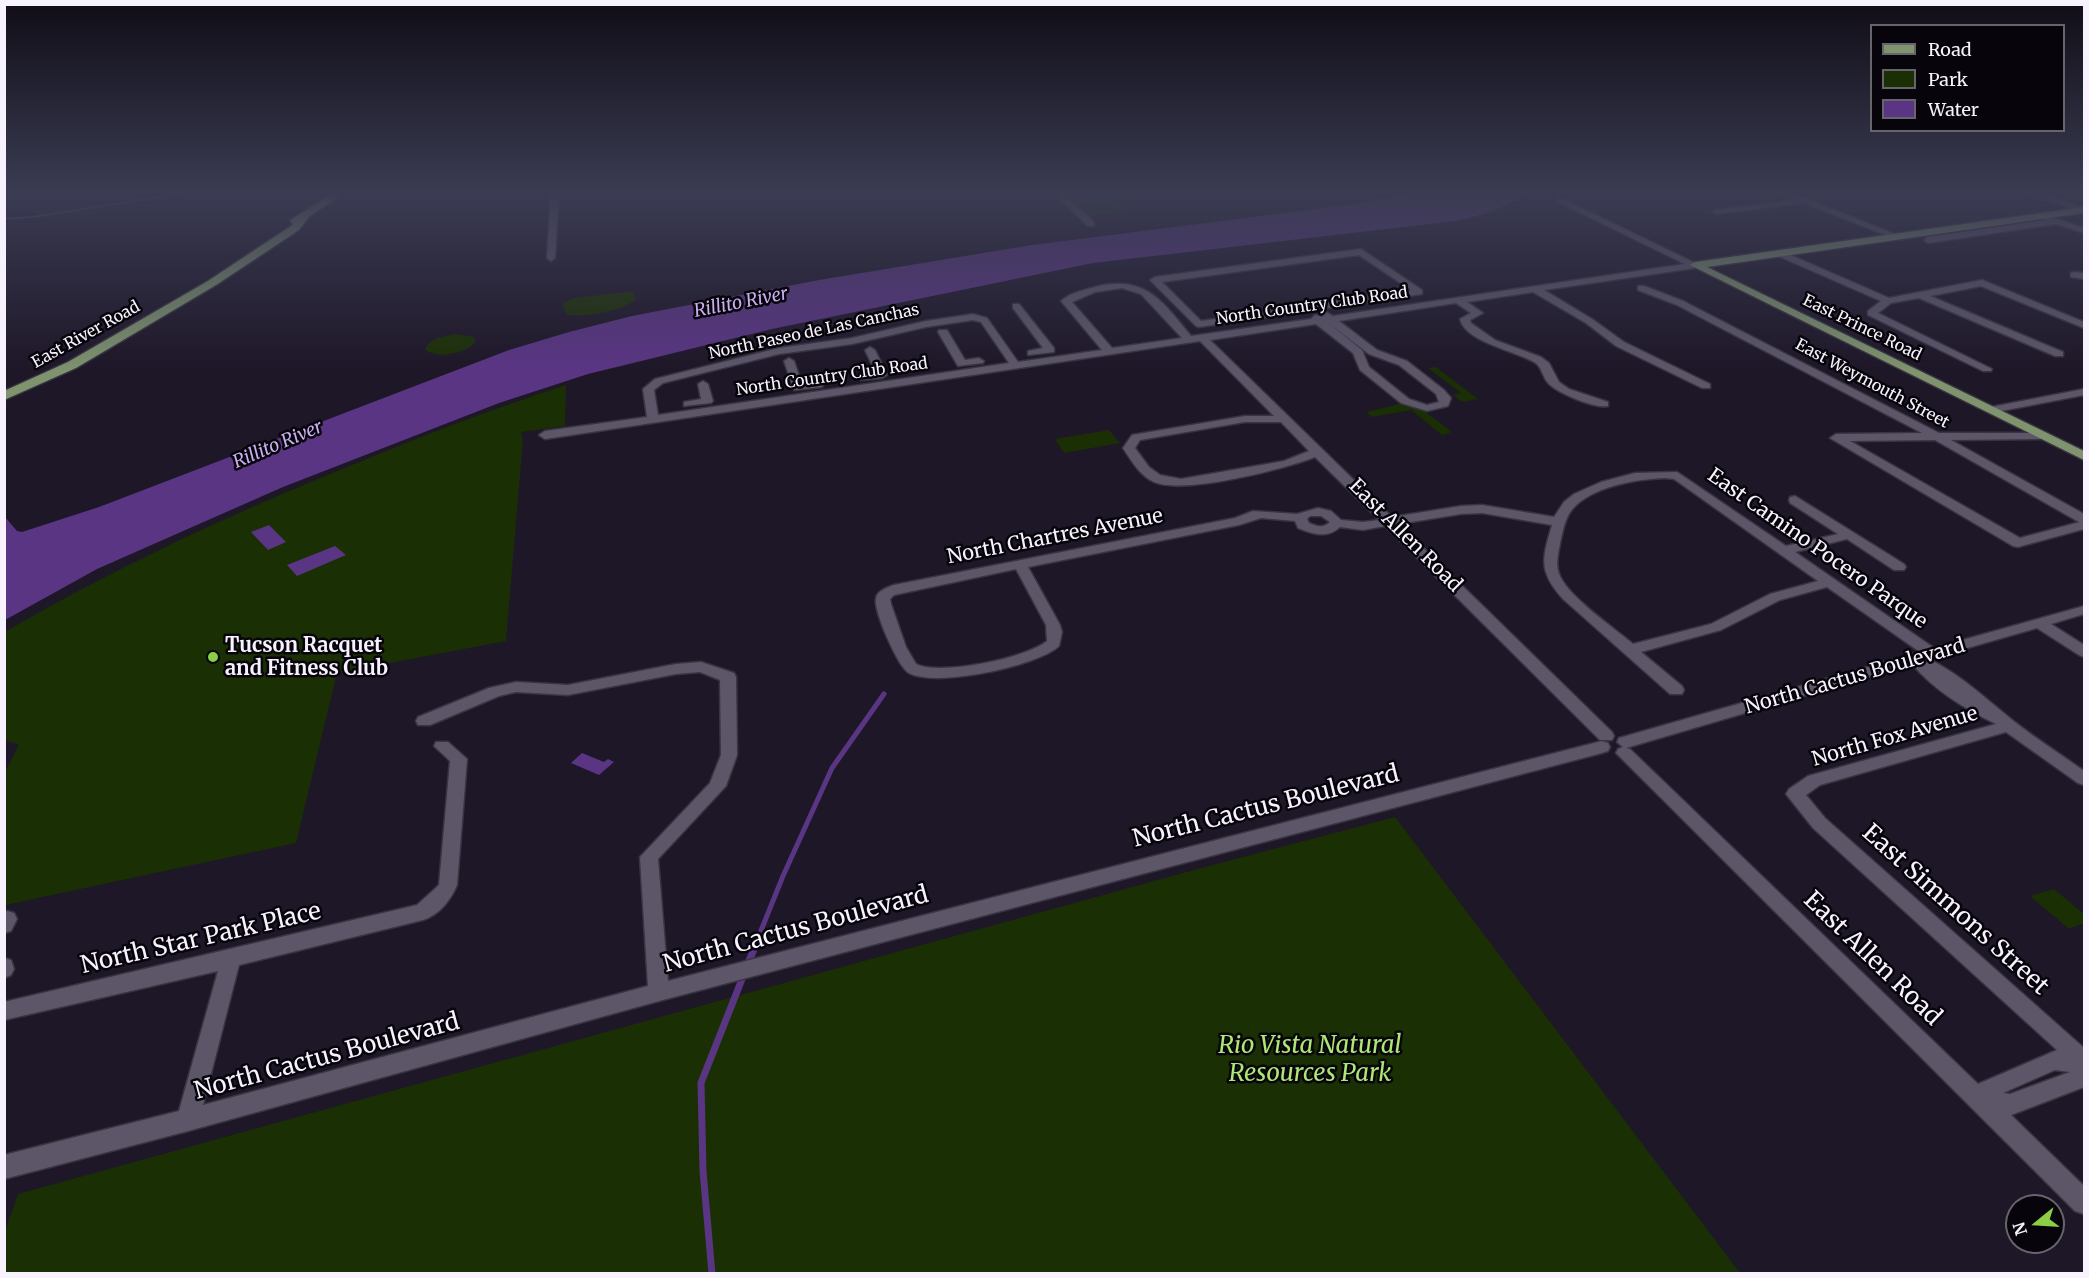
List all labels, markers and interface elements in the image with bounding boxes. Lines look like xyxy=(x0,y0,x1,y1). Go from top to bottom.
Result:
legend xyxy=(1870,24,2065,132)
text: Road xyxy=(1928,38,1972,61)
text: Park xyxy=(1928,68,1968,91)
text: Water xyxy=(1928,98,1979,121)
water label: Rillito River xyxy=(692,283,790,323)
street label: North Country Club Road xyxy=(1215,283,1409,329)
street label: East Prince Road xyxy=(1800,291,1924,365)
street label: East River Road xyxy=(29,297,143,373)
street label: North Paseo de Las Canchas xyxy=(707,300,921,364)
street label: East Weymouth Street xyxy=(1792,335,1952,433)
street label: North Country Club Road xyxy=(735,354,929,400)
water label: Rillito River xyxy=(230,416,326,474)
street label: East Camino Pocero Parque xyxy=(1703,464,1931,634)
street label: East Allen Road xyxy=(1343,474,1467,598)
street label: North Chartres Avenue xyxy=(945,504,1165,570)
place label: Tucson Racquet and Fitness Club xyxy=(225,634,388,681)
street label: North Cactus Boulevard xyxy=(1742,634,1968,720)
marker: Tucson Racquet and Fitness Club xyxy=(206,650,220,664)
street label: North Fox Avenue xyxy=(1809,702,1981,772)
street label: North Cactus Boulevard xyxy=(1130,760,1402,854)
street label: East Simmons Street xyxy=(1856,819,2054,1001)
street label: North Cactus Boulevard xyxy=(660,881,932,979)
street label: East Allen Road xyxy=(1797,886,1947,1032)
street label: North Star Park Place xyxy=(78,897,324,981)
street label: North Cactus Boulevard xyxy=(191,1008,463,1106)
park label: Rio Vista Natural Resources Park xyxy=(1218,1032,1402,1088)
north arrow xyxy=(2005,1194,2065,1254)
text: N xyxy=(2008,1220,2031,1238)

